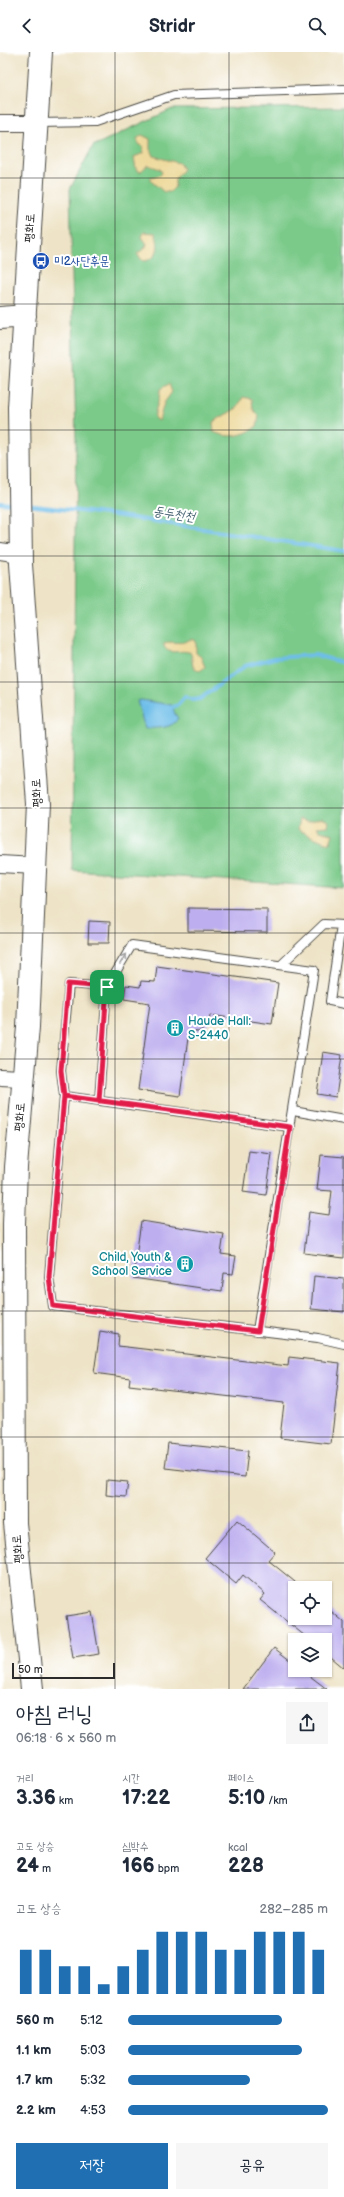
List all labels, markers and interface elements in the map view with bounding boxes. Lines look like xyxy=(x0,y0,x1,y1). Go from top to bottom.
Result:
icon: back xyxy=(16,15,38,37)
icon: search xyxy=(306,15,328,37)
text: Stridr xyxy=(149,16,195,37)
street label: 평화로 xyxy=(22,213,38,243)
bus stop icon: 미2사단후문 xyxy=(31,251,51,271)
place label: 미2사단후문 xyxy=(54,254,109,269)
water label: 동두천천 xyxy=(152,503,197,525)
street label: 평화로 xyxy=(29,778,45,808)
one-way arrow xyxy=(120,953,128,965)
pin xyxy=(90,970,124,1004)
icon: arrive xyxy=(96,976,118,998)
place label: Haude Hall: S-2440 xyxy=(188,1014,251,1043)
building icon: Haude Hall: S-2440 xyxy=(165,1018,185,1038)
street label: 평화로 xyxy=(12,1102,28,1132)
place label: Child, Youth & School Service xyxy=(92,1250,172,1279)
building icon: Child, Youth & School Service xyxy=(175,1254,195,1274)
street label: 평화로 xyxy=(9,1534,27,1564)
map controls xyxy=(288,1581,332,1677)
button: locate xyxy=(288,1581,332,1625)
button: layers xyxy=(288,1633,332,1677)
scale bar xyxy=(12,1661,115,1680)
text: 50 m xyxy=(18,1663,43,1676)
text: 아침 러닝 xyxy=(16,1701,93,1728)
button: share xyxy=(286,1702,328,1744)
text: 06:18 · 6 × 560 m xyxy=(16,1730,116,1746)
text: 거리 xyxy=(16,1772,34,1785)
text: 시간 xyxy=(122,1772,140,1785)
text: 페이스 xyxy=(228,1772,255,1785)
text: 3.36 xyxy=(16,1786,56,1810)
text: 17:22 xyxy=(122,1786,170,1810)
text: 5:10 xyxy=(228,1786,265,1810)
text: km xyxy=(56,1794,73,1807)
text: /km xyxy=(265,1794,288,1807)
text: 고도 상승 xyxy=(16,1840,54,1853)
text: 심박수 xyxy=(122,1840,149,1853)
text: kcal xyxy=(228,1841,248,1854)
text: 24 xyxy=(16,1854,39,1878)
text: 166 xyxy=(122,1854,155,1878)
text: 228 xyxy=(228,1854,264,1878)
text: m xyxy=(39,1862,51,1875)
text: bpm xyxy=(155,1862,179,1875)
text: 고도 상승 xyxy=(16,1901,61,1917)
text: 282–285 m xyxy=(260,1901,328,1917)
text: 560 m xyxy=(16,2012,54,2028)
text: 5:12 xyxy=(80,2012,103,2028)
text: 1.1 km xyxy=(16,2042,51,2058)
text: 5:03 xyxy=(80,2042,106,2058)
text: 1.7 km xyxy=(16,2072,53,2088)
text: 5:32 xyxy=(80,2072,106,2088)
text: 2.2 km xyxy=(16,2102,56,2118)
text: 4:53 xyxy=(80,2102,106,2118)
button: 저장 xyxy=(16,2143,168,2189)
button: 공유 xyxy=(176,2143,328,2189)

